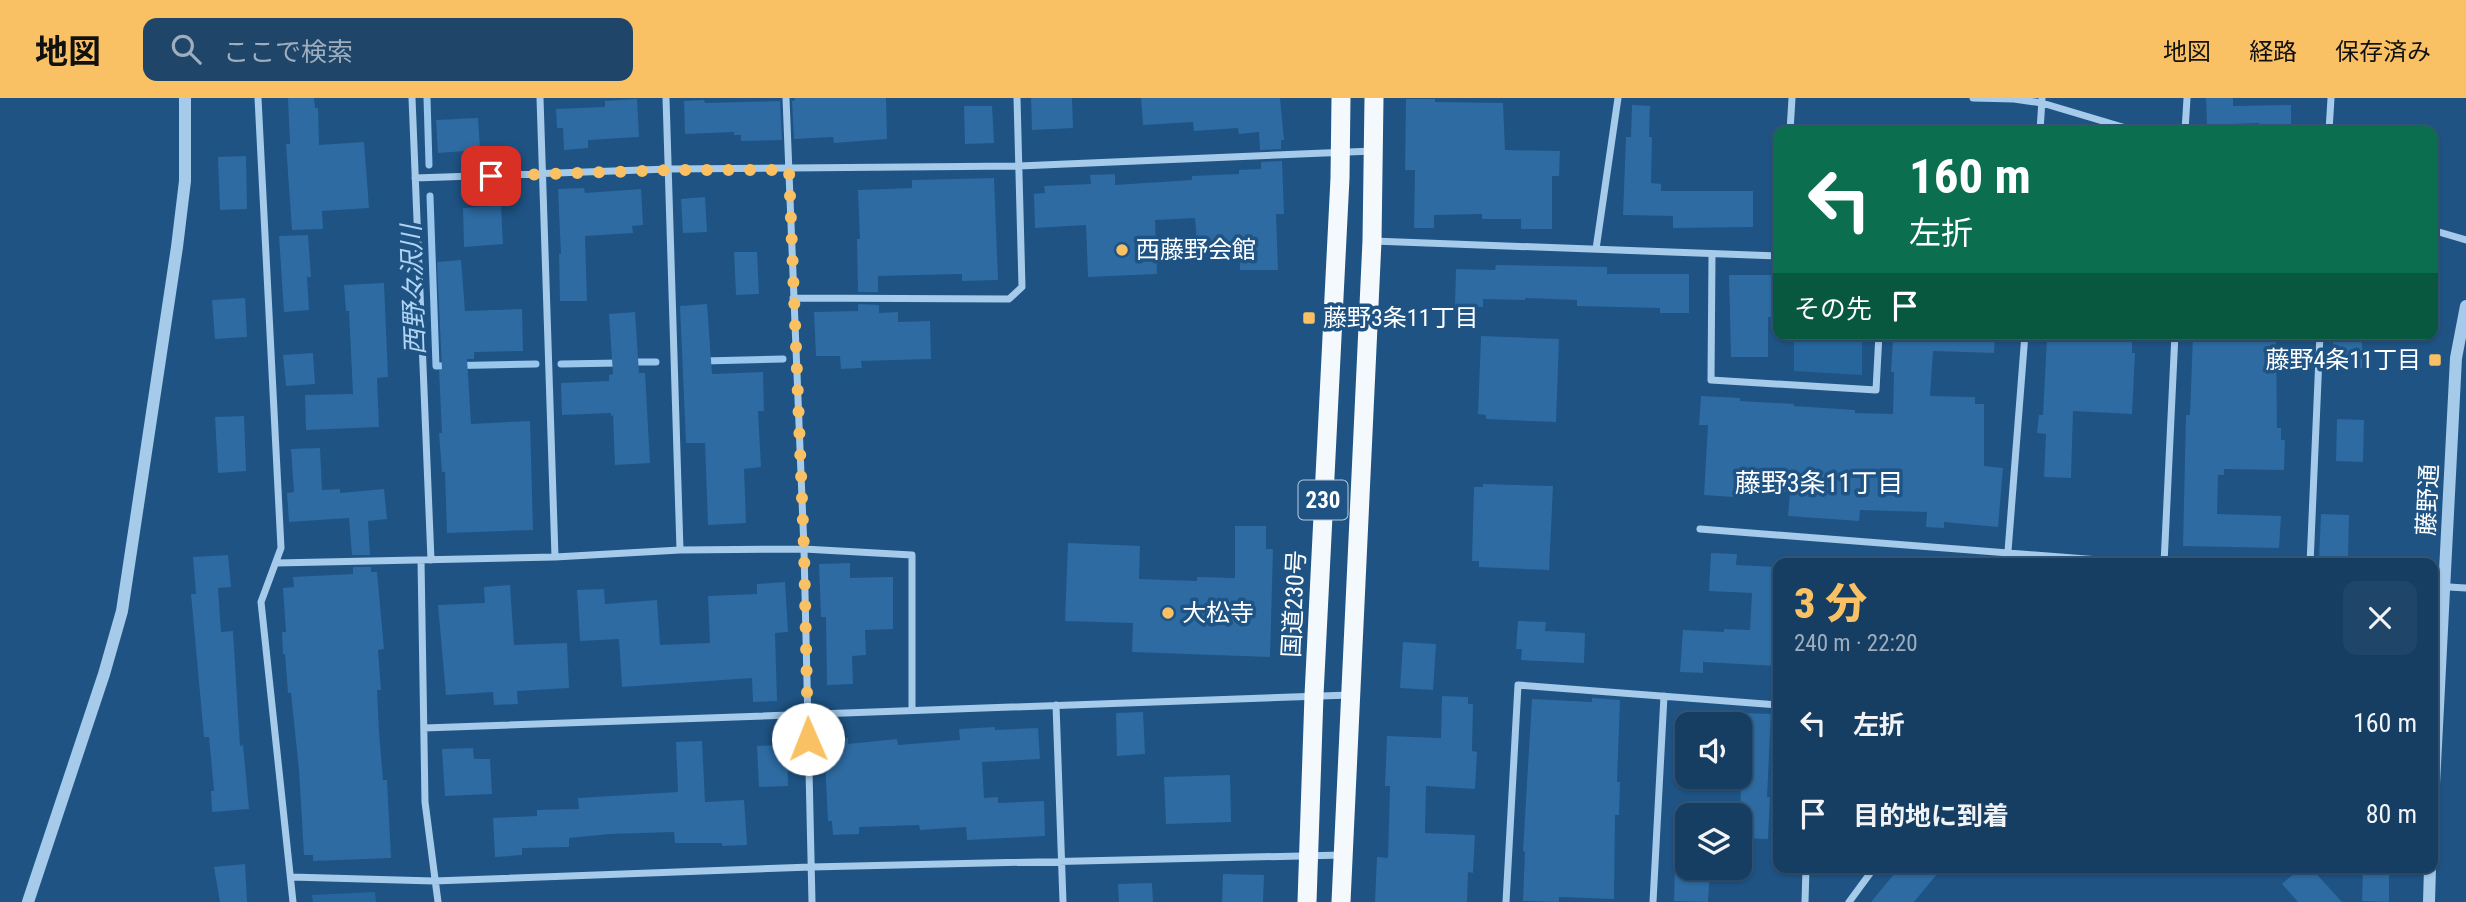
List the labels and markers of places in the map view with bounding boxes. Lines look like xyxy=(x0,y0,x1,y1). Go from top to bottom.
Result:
pin xyxy=(461,146,521,206)
place label: 西藤野会館 xyxy=(1136,236,1256,264)
marker: 西藤野会館 xyxy=(1114,242,1130,258)
place label: 藤野3条11丁目 xyxy=(1323,304,1479,332)
marker: 藤野3条11丁目 xyxy=(1301,310,1317,326)
place label: 藤野4条11丁目 xyxy=(2265,346,2421,374)
marker: 藤野4条11丁目 xyxy=(2427,352,2443,368)
place label: 大松寺 xyxy=(1182,599,1254,627)
marker: 大松寺 xyxy=(1160,605,1176,621)

